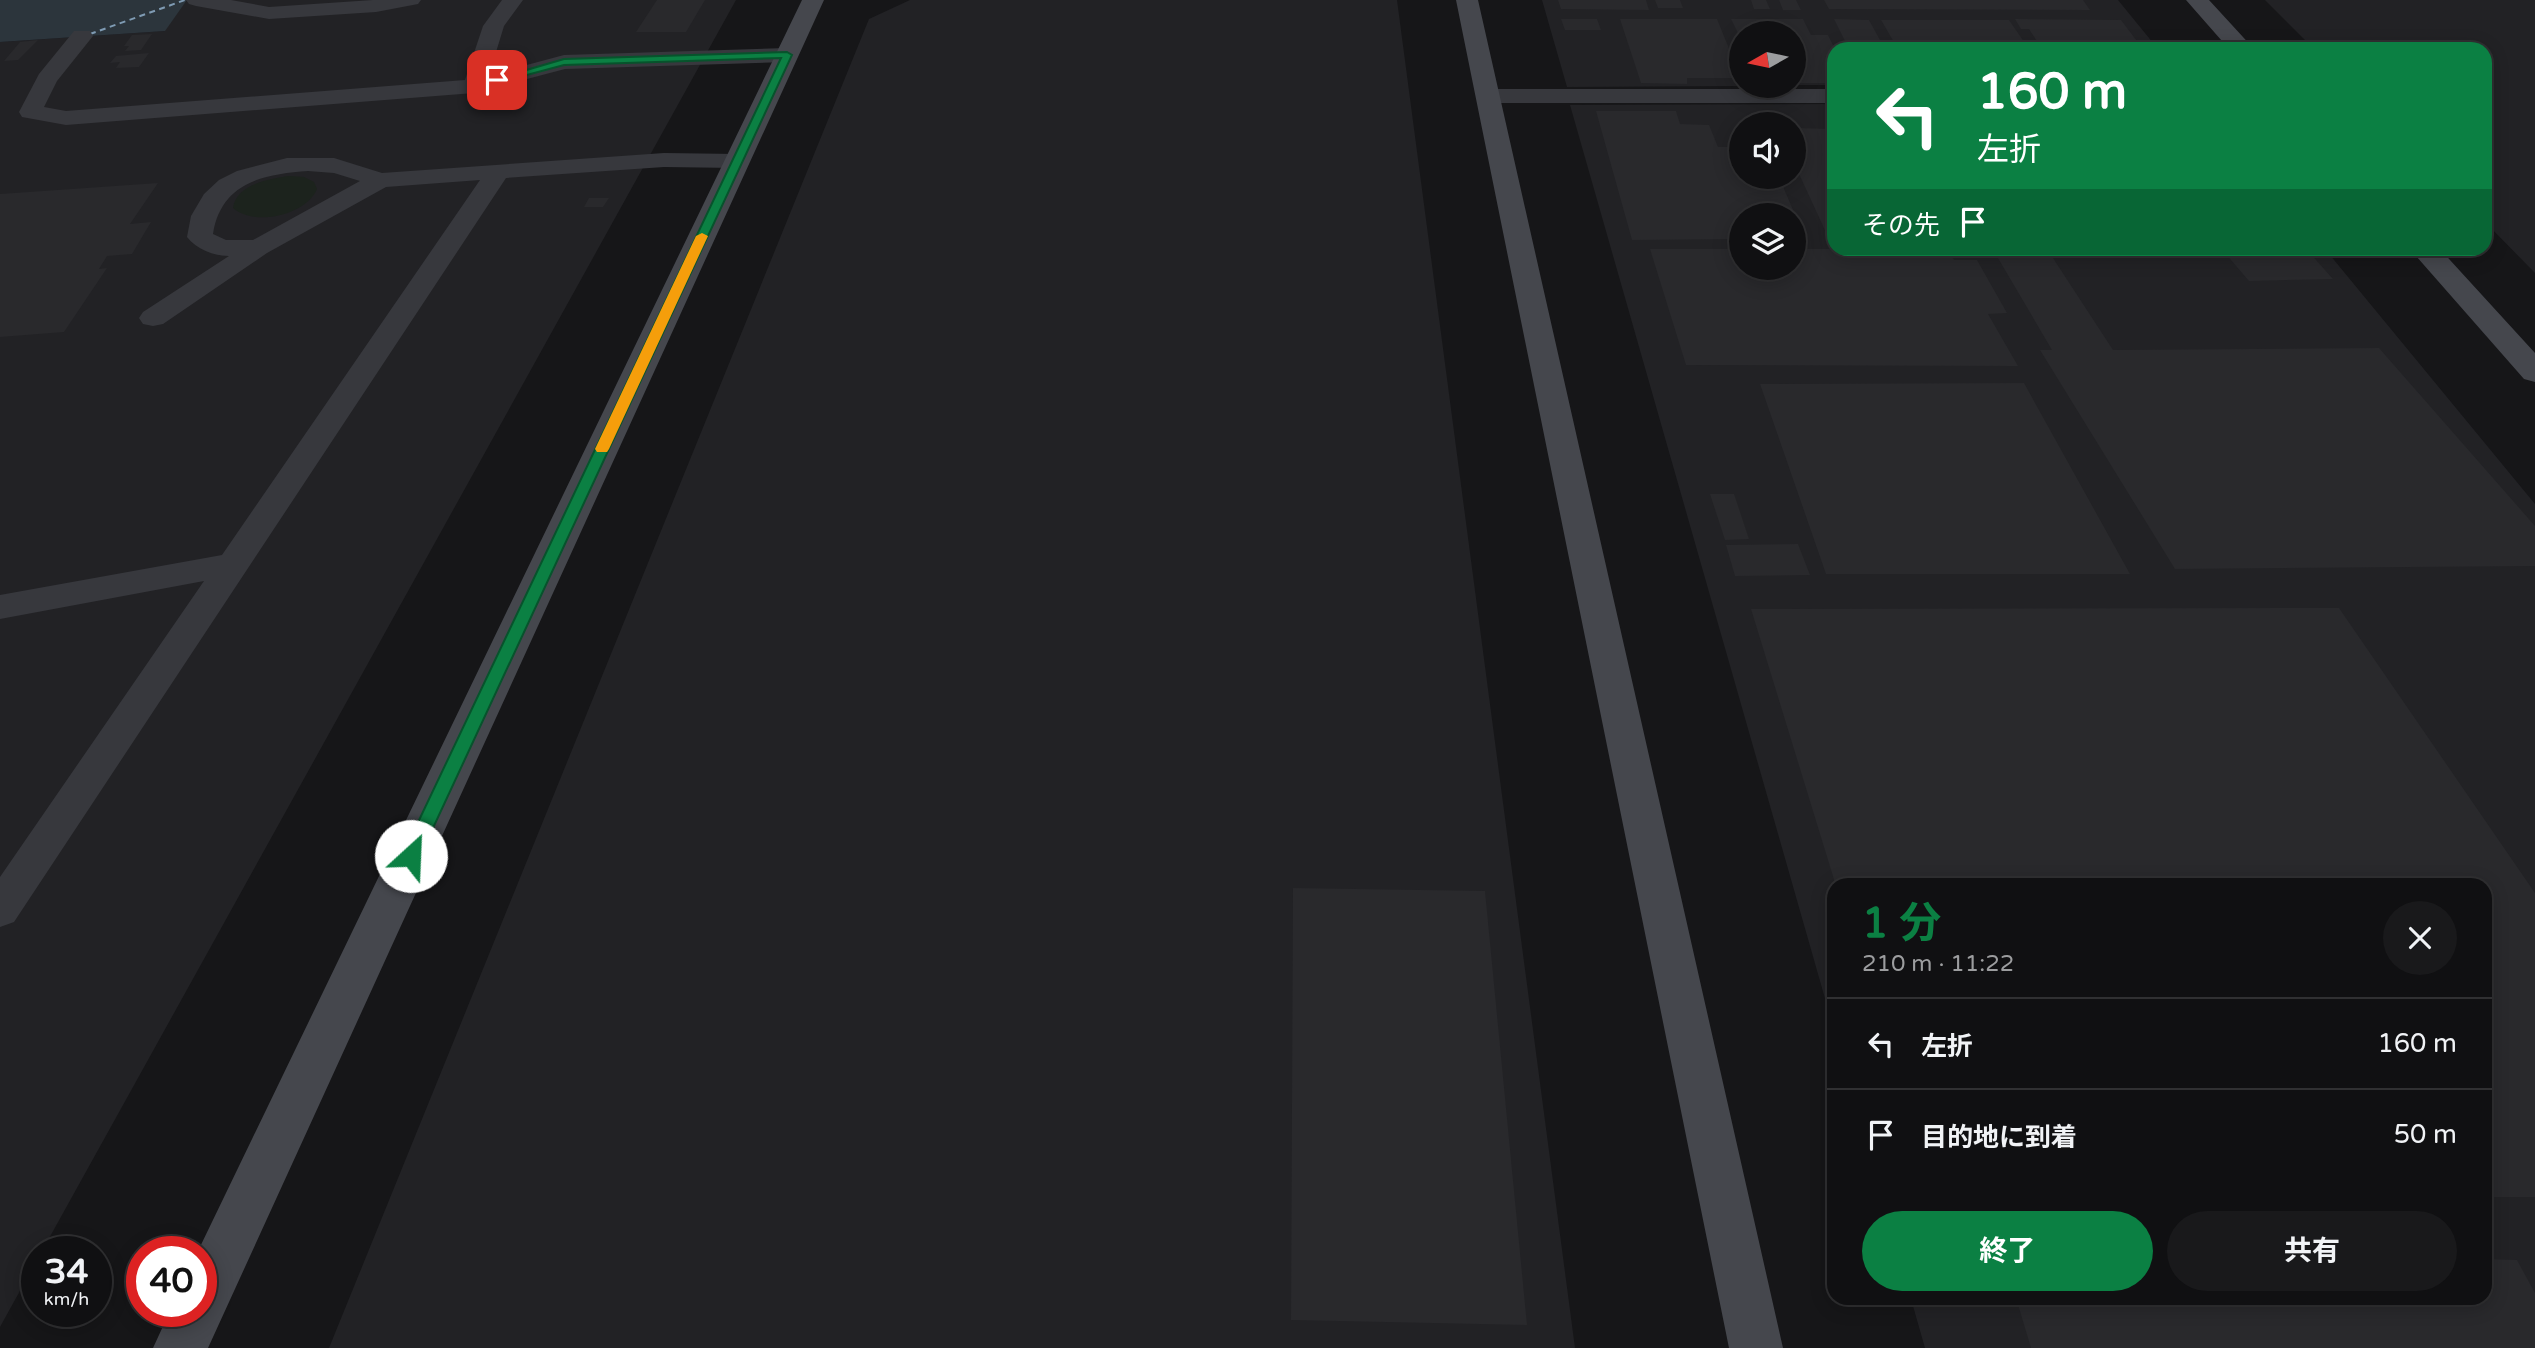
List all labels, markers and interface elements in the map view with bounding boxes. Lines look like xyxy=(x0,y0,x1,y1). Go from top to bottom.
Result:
north arrow xyxy=(1729,21,1806,98)
map controls xyxy=(1729,21,1806,280)
pin xyxy=(467,50,527,110)
icon: arrive xyxy=(478,61,516,99)
text: 160 m xyxy=(1977,63,2127,122)
icon: left xyxy=(1862,70,1953,161)
button: sound xyxy=(1729,112,1806,189)
text: 左折 xyxy=(1977,131,2041,169)
button: layers xyxy=(1729,203,1806,280)
icon: arrive xyxy=(1954,203,1992,241)
text: その先 xyxy=(1862,210,1940,241)
position arrow xyxy=(374,819,448,893)
text: 1 分 xyxy=(1862,898,1941,949)
button: close xyxy=(2383,901,2457,975)
text: 210 m · 11:22 xyxy=(1862,950,2014,978)
icon: left xyxy=(1862,1025,1900,1063)
text: 160 m xyxy=(2377,1028,2457,1059)
text: 左折 xyxy=(1921,1031,1973,1062)
icon: arrive xyxy=(1862,1116,1900,1154)
text: 50 m xyxy=(2394,1119,2457,1150)
text: 目的地に到着 xyxy=(1921,1122,2077,1153)
button: 終了 xyxy=(1862,1211,2153,1291)
button: 共有 xyxy=(2167,1211,2457,1291)
speed limit sign: 40 xyxy=(126,1236,217,1327)
text: 34 xyxy=(45,1251,88,1293)
text: km/h xyxy=(44,1288,89,1310)

